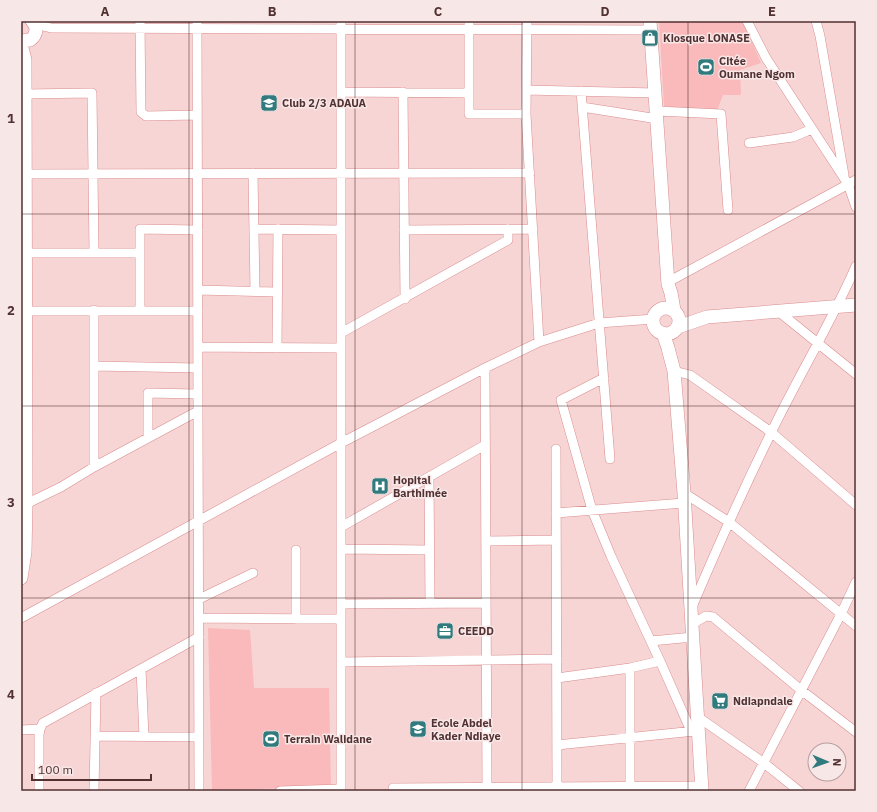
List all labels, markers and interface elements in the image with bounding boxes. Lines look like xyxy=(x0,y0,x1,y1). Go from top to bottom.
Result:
text: A xyxy=(101,3,110,20)
text: B xyxy=(268,3,277,20)
text: C xyxy=(434,3,443,20)
text: D xyxy=(600,3,610,20)
text: E xyxy=(768,3,776,20)
shop icon: Kiosque LONASE xyxy=(640,28,660,48)
place label: Kiosque LONASE xyxy=(663,31,750,45)
place label: Citée Oumane Ngom xyxy=(719,54,795,81)
sports icon: Citée Oumane Ngom xyxy=(696,57,716,77)
school or university icon: Club 2/3 ADAUA xyxy=(259,93,279,113)
place label: Club 2/3 ADAUA xyxy=(282,96,367,110)
text: 1 xyxy=(7,110,15,127)
text: 2 xyxy=(7,302,15,319)
place label: Hopital Barthimée xyxy=(393,473,447,500)
hospital icon: Hopital Barthimée xyxy=(370,476,390,496)
text: 3 xyxy=(7,494,15,511)
office icon: CEEDD xyxy=(435,621,455,641)
place label: CEEDD xyxy=(458,624,494,638)
text: 4 xyxy=(7,686,15,703)
supermarket icon: Ndiapndale xyxy=(710,691,730,711)
place label: Ndiapndale xyxy=(733,694,793,708)
place label: Ecole Abdel Kader Ndiaye xyxy=(431,716,501,743)
school or university icon: Ecole Abdel Kader Ndiaye xyxy=(408,719,428,739)
sports icon: Terrain Walidane xyxy=(261,729,281,749)
place label: Terrain Walidane xyxy=(284,732,372,746)
north arrow xyxy=(807,742,847,782)
scale bar xyxy=(32,756,151,782)
text: N xyxy=(830,758,844,767)
text: 100 m xyxy=(38,762,73,777)

